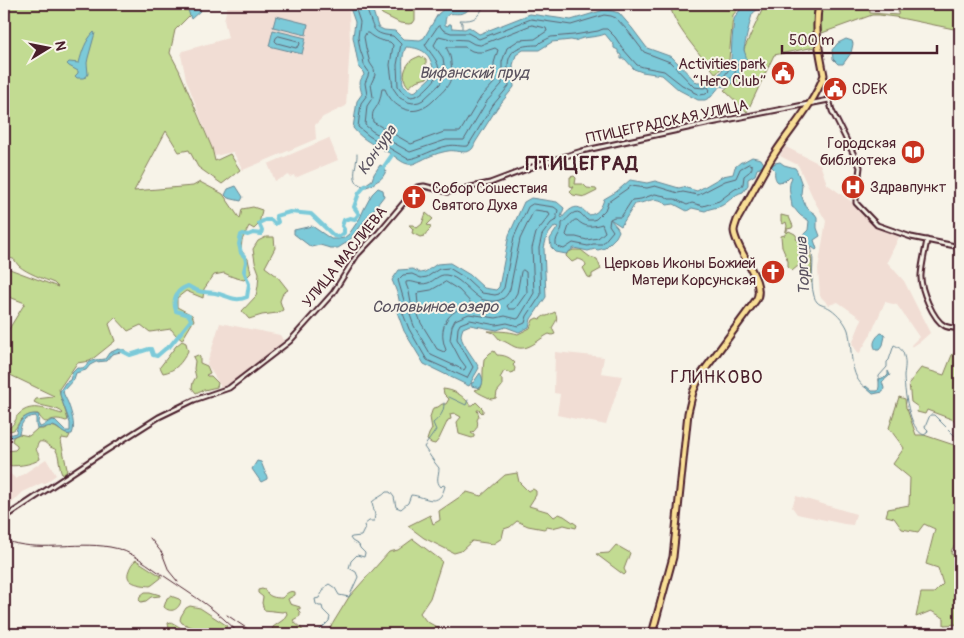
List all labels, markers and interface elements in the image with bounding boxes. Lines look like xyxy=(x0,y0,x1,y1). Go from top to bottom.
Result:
north arrow xyxy=(22,22,72,72)
scale bar xyxy=(782,22,936,54)
text: 500 m xyxy=(789,31,834,50)
text: N xyxy=(51,40,70,52)
place label: Activities park “Hero Club” xyxy=(678,55,767,91)
public building icon: Activities park “Hero Club” xyxy=(770,60,796,86)
water label: Вифанский пруд xyxy=(419,63,530,83)
public building icon: CDEK xyxy=(822,76,848,102)
place label: CDEK xyxy=(852,80,887,99)
street label: ПТИЦЕГРАДСКАЯ УЛИЦА xyxy=(584,95,750,148)
water label: Кончура xyxy=(353,120,402,179)
place label: Городская библиотека xyxy=(820,134,896,170)
library icon: Городская библиотека xyxy=(900,139,926,165)
district label: ПТИЦЕГРАД xyxy=(525,151,639,176)
hospital icon: Здравпункт xyxy=(840,174,866,200)
place label: Здравпункт xyxy=(870,178,947,197)
place label: Собор Сошествия Святого Духа xyxy=(432,179,548,215)
church icon: Собор Сошествия Святого Духа xyxy=(401,184,427,210)
street label: УЛИЦА МАСЛИЕВА xyxy=(298,202,392,311)
water label: Торгоша xyxy=(791,235,814,295)
place label: Церковь Иконы Божией Матери Корсунская xyxy=(604,254,756,290)
church icon: Церковь Иконы Божией Матери Корсунская xyxy=(760,259,786,285)
water label: Соловьиное озеро xyxy=(372,297,499,317)
district label: ГЛИНКОВО xyxy=(670,366,764,389)

